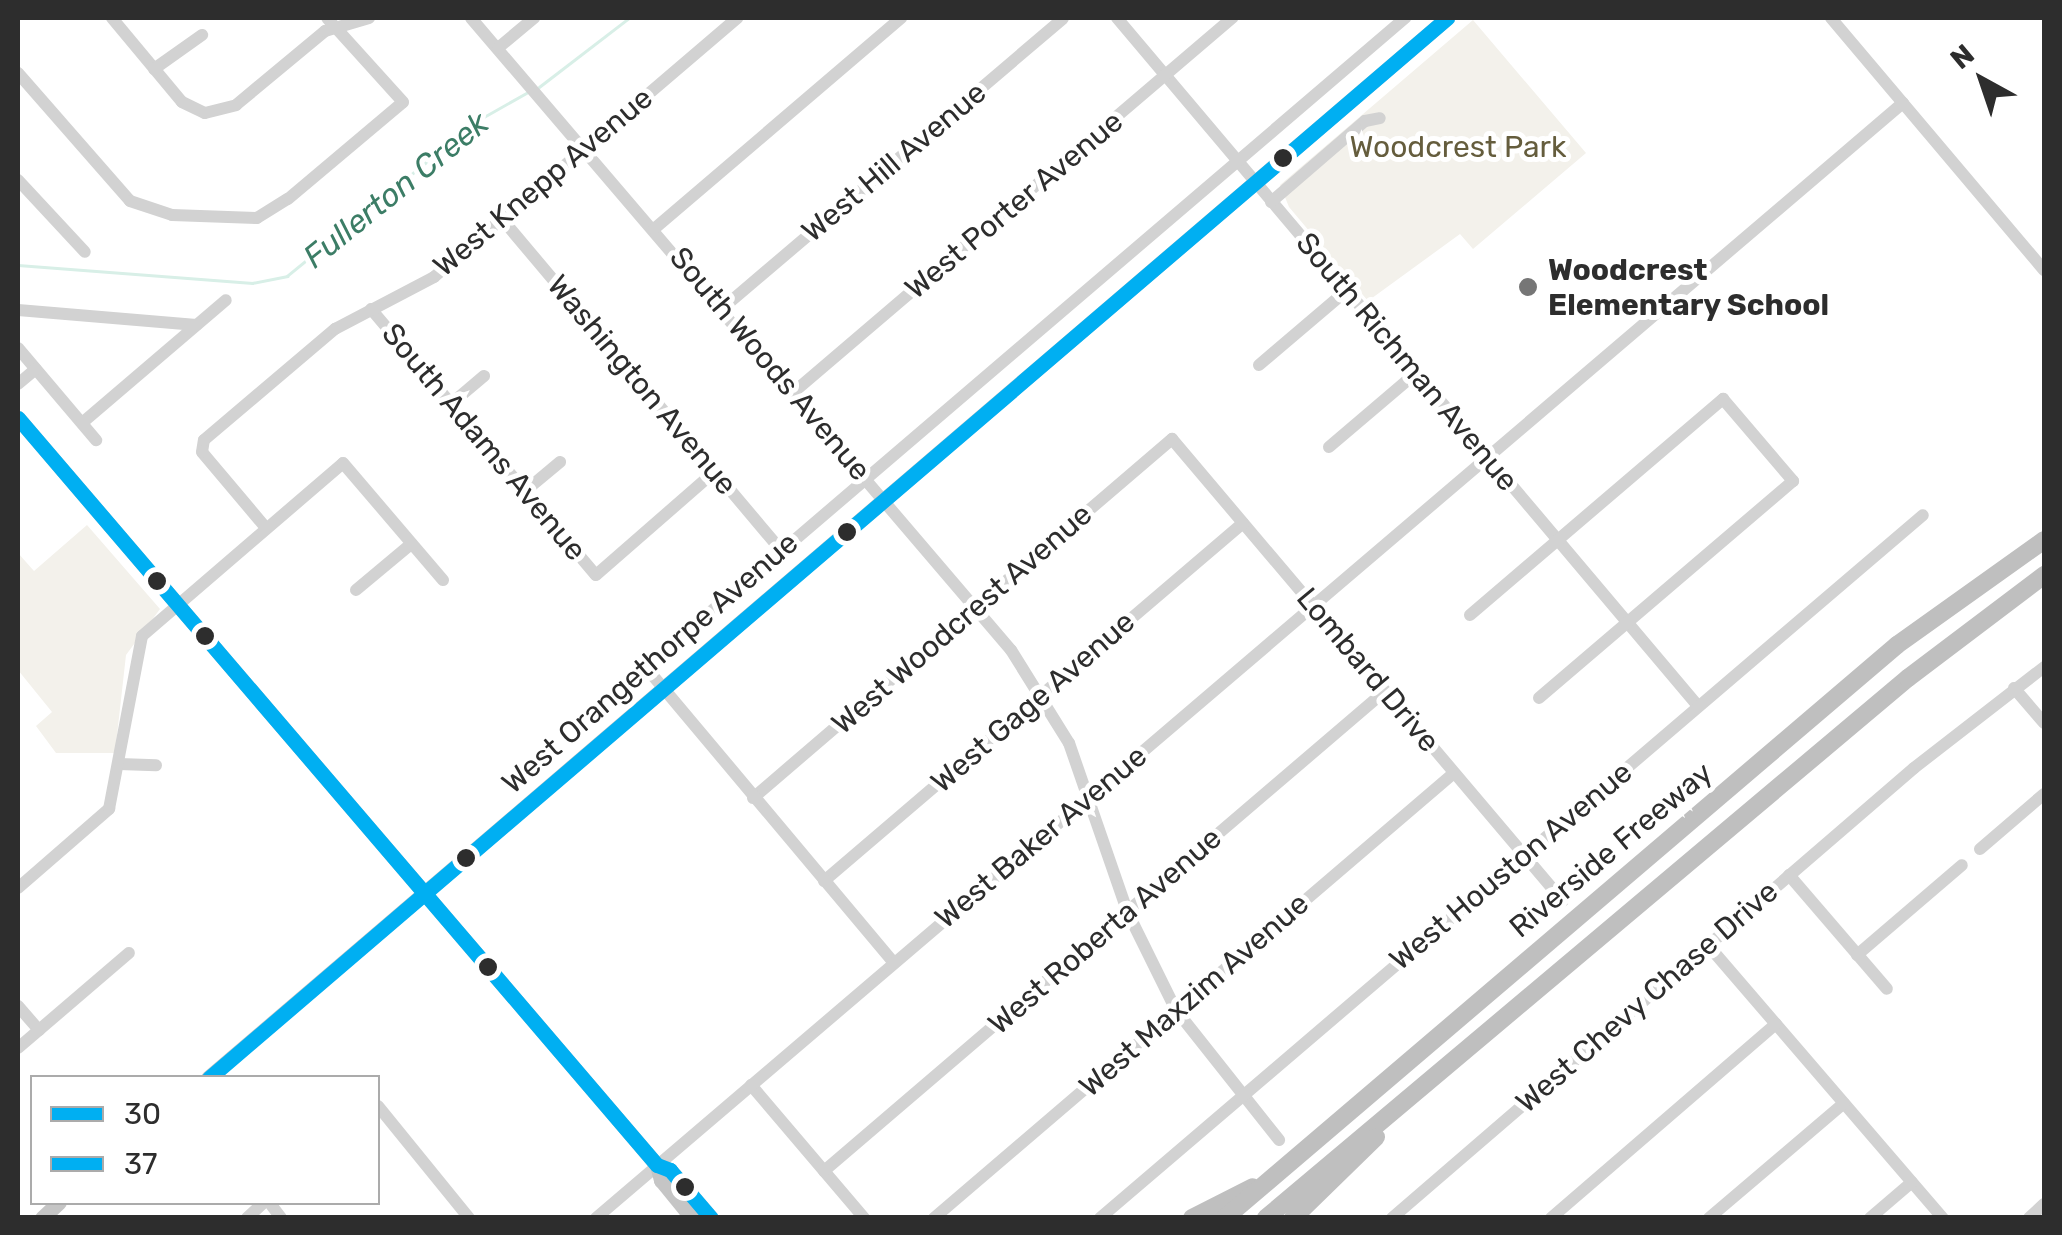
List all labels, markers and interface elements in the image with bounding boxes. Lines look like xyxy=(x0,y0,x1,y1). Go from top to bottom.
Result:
north arrow xyxy=(1932,30,2032,130)
text: N xyxy=(1944,38,1981,76)
street label: West Hill Avenue xyxy=(794,74,994,250)
street label: West Knepp Avenue xyxy=(426,80,660,284)
street label: West Porter Avenue xyxy=(897,103,1131,307)
water label: Fullerton Creek xyxy=(296,104,496,276)
park label: Woodcrest Park xyxy=(1350,129,1566,165)
unlabelled marker xyxy=(1273,148,1293,168)
street label: South Richman Avenue xyxy=(1288,225,1526,499)
street label: South Woods Avenue xyxy=(661,240,879,488)
place label: Woodcrest Elementary School xyxy=(1548,252,1830,322)
street label: Washington Avenue xyxy=(539,268,745,502)
marker: Woodcrest Elementary School xyxy=(1517,276,1539,298)
street label: South Adams Avenue xyxy=(374,316,594,568)
street label: West Woodcrest Avenue xyxy=(824,496,1100,742)
unlabelled marker xyxy=(837,522,857,542)
street label: West Orangethorpe Avenue xyxy=(494,524,806,802)
unlabelled marker xyxy=(147,571,167,591)
street label: Lombard Drive xyxy=(1289,581,1447,759)
street label: West Gage Avenue xyxy=(924,604,1142,800)
unlabelled marker xyxy=(195,626,215,646)
street label: West Baker Avenue xyxy=(927,738,1155,936)
street label: West Houston Avenue xyxy=(1382,754,1640,978)
street label: Riverside Freeway xyxy=(1502,755,1720,945)
street label: West Roberta Avenue xyxy=(981,820,1229,1042)
unlabelled marker xyxy=(456,848,476,868)
street label: West Chevy Chase Drive xyxy=(1508,873,1786,1121)
street label: West Maxzim Avenue xyxy=(1072,885,1316,1105)
unlabelled marker xyxy=(478,957,498,977)
legend xyxy=(30,1075,380,1205)
text: 30 xyxy=(124,1096,161,1132)
text: 37 xyxy=(124,1146,157,1182)
unlabelled marker xyxy=(675,1177,695,1197)

